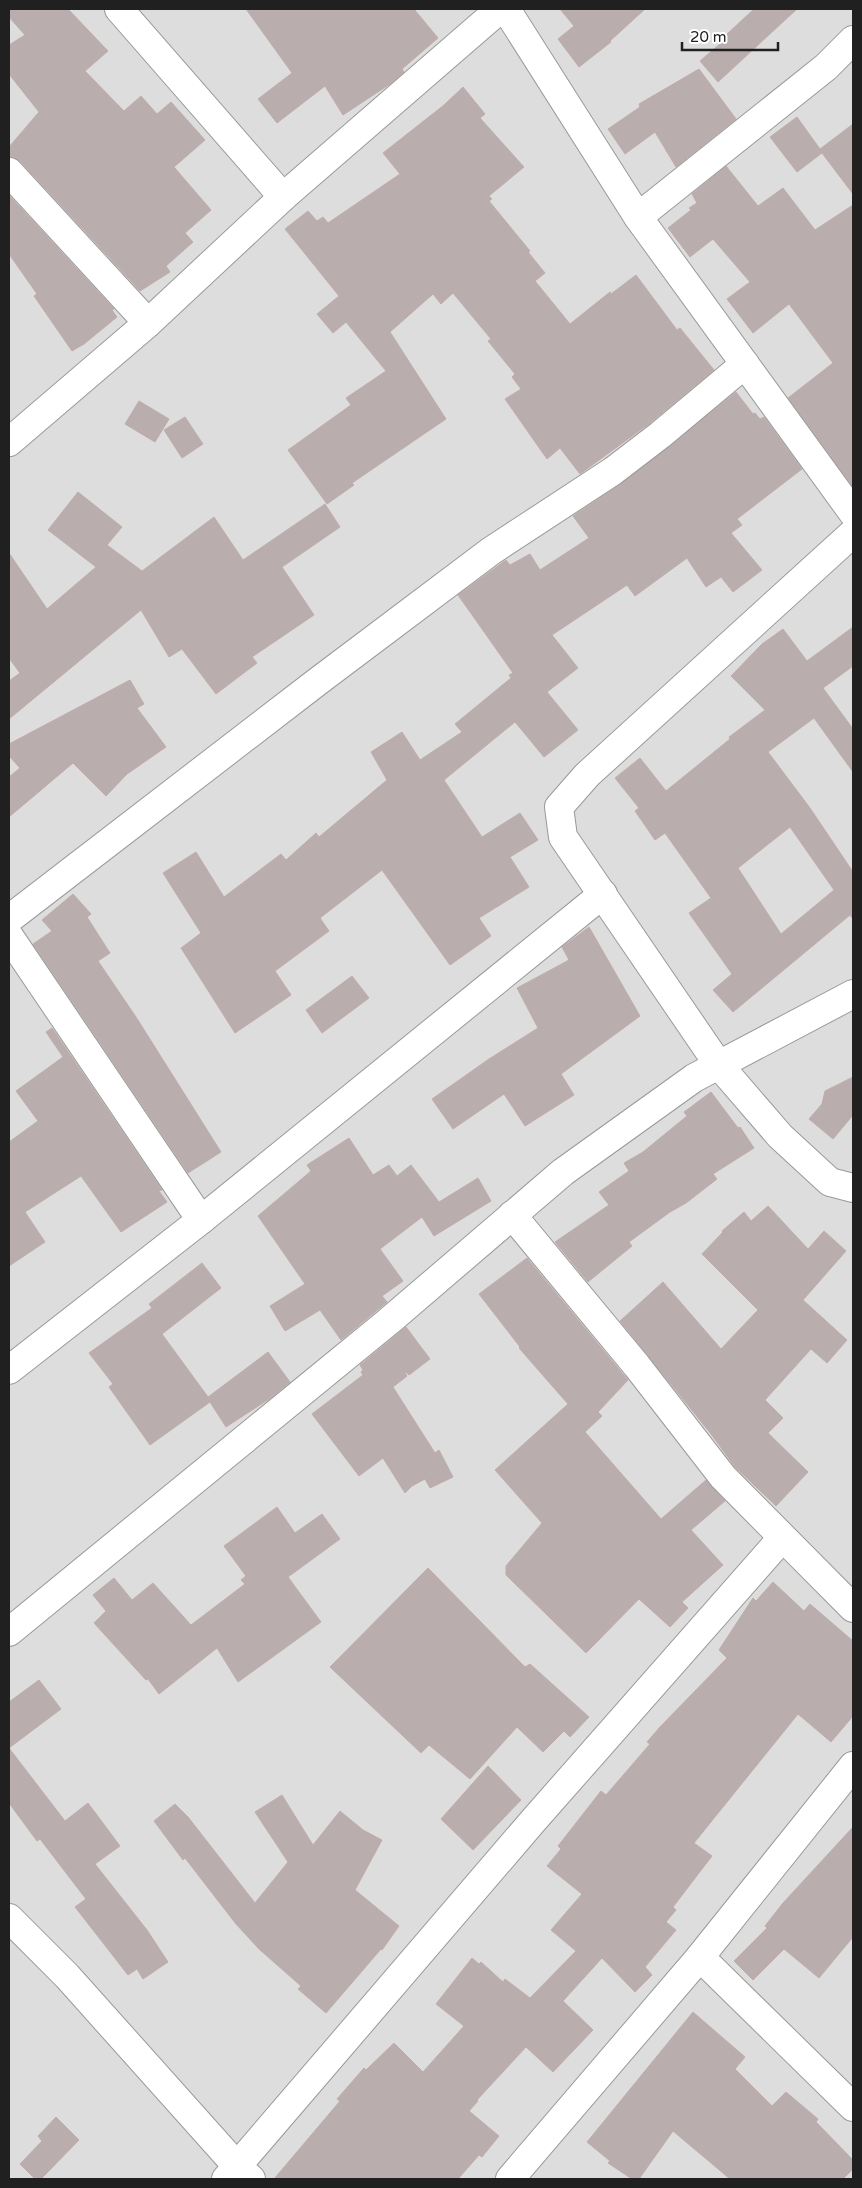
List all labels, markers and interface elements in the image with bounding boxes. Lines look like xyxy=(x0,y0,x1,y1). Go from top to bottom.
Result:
scale bar xyxy=(682,20,778,52)
text: 20 m xyxy=(690,28,727,46)

